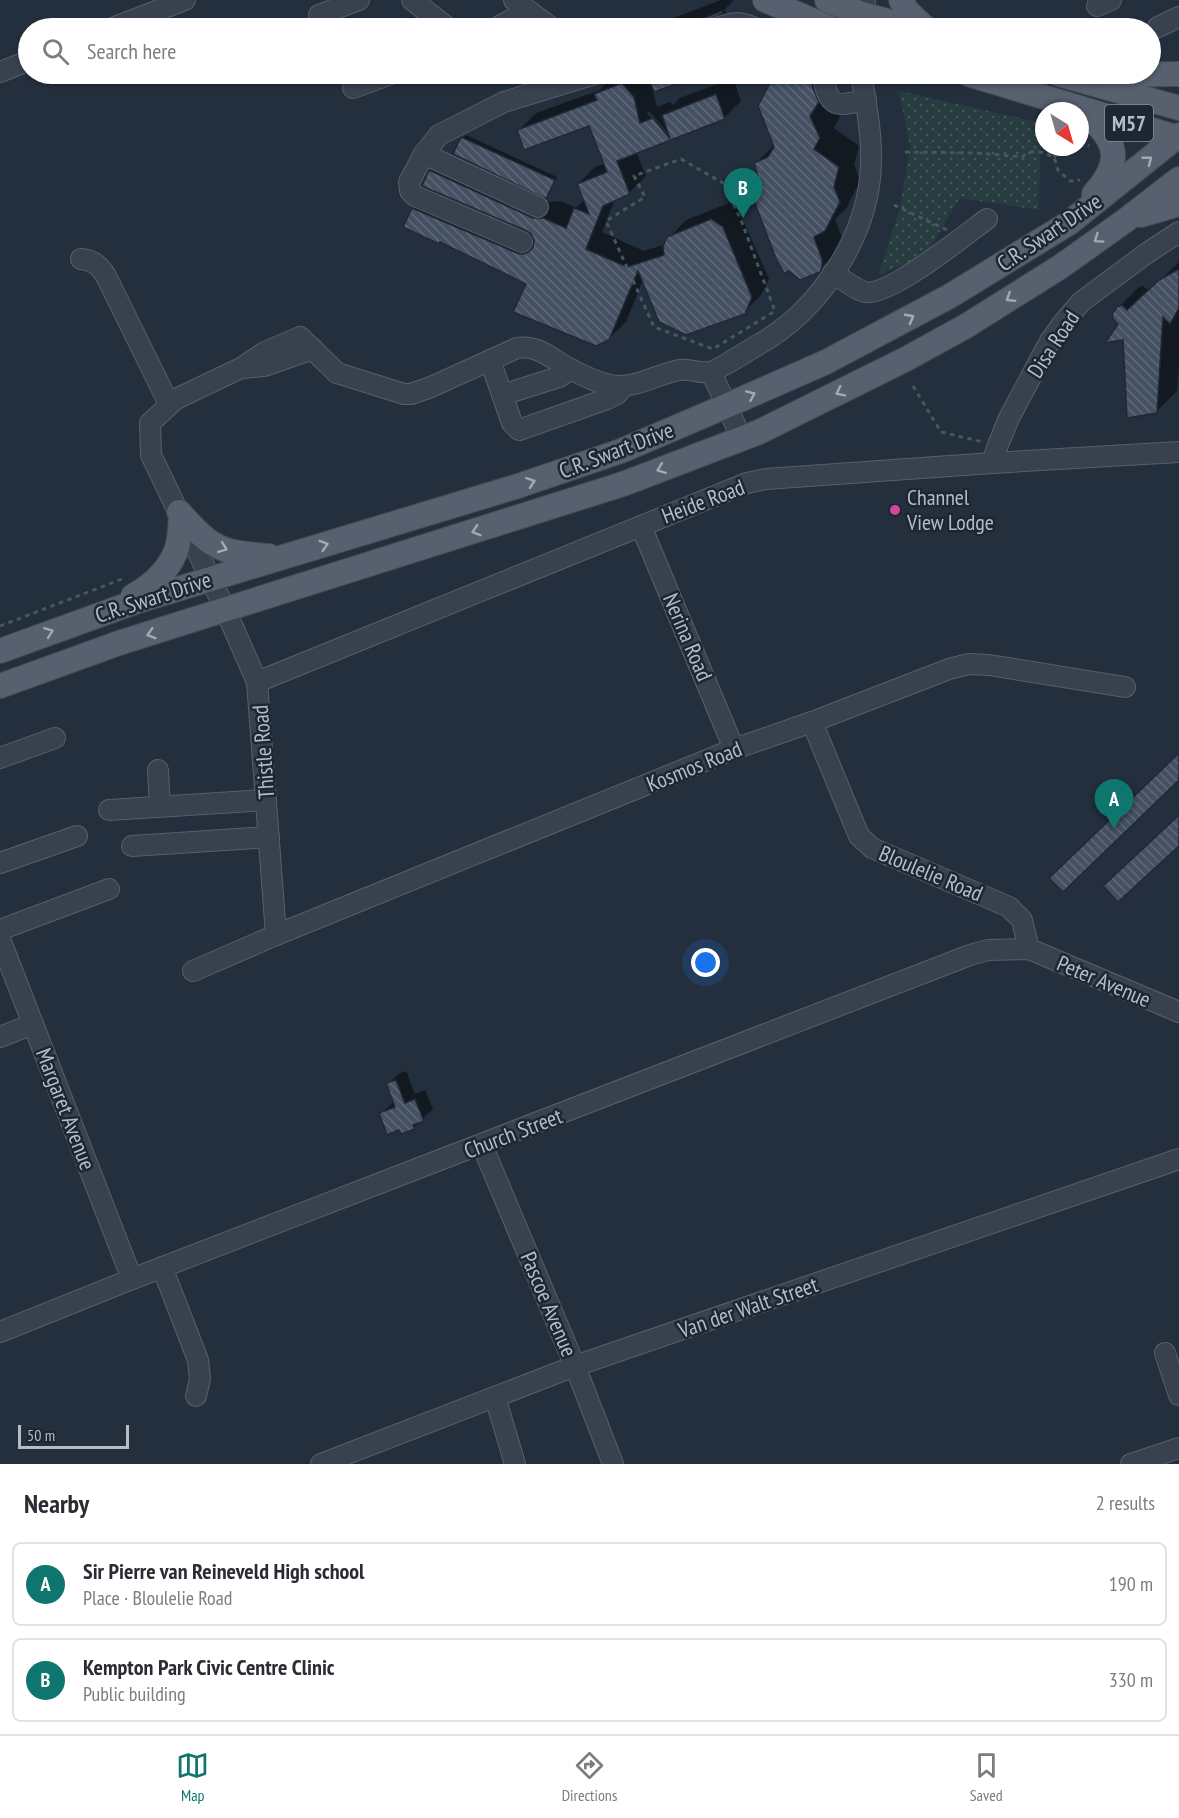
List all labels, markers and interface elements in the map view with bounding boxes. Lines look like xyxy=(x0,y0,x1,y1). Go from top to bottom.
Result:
search box xyxy=(18,18,1161,84)
icon: search xyxy=(39,35,72,68)
text: Search here xyxy=(87,37,176,65)
north arrow xyxy=(1035,102,1089,156)
road number: M57 xyxy=(1105,105,1153,141)
one-way arrow xyxy=(1141,157,1152,168)
pin: B xyxy=(724,168,762,218)
street label: C.R. Swart Drive xyxy=(991,187,1107,277)
one-way arrow xyxy=(1094,232,1105,243)
one-way arrow xyxy=(1006,291,1017,302)
street label: Disa Road xyxy=(1021,305,1085,383)
one-way arrow xyxy=(904,314,914,325)
one-way arrow xyxy=(835,385,846,396)
one-way arrow xyxy=(745,390,756,402)
street label: C.R. Swart Drive xyxy=(555,415,677,485)
one-way arrow xyxy=(656,462,667,474)
street label: Heide Road xyxy=(658,472,748,530)
one-way arrow xyxy=(525,476,536,489)
place label: Channel View Lodge xyxy=(906,483,994,536)
marker: Channel View Lodge xyxy=(888,503,902,517)
one-way arrow xyxy=(471,523,482,536)
one-way arrow xyxy=(318,540,329,552)
one-way arrow xyxy=(217,541,228,554)
street label: C.R. Swart Drive xyxy=(92,565,214,629)
street label: Nerina Road xyxy=(657,589,719,685)
one-way arrow xyxy=(43,627,54,640)
one-way arrow xyxy=(146,627,157,639)
street label: Thistle Road xyxy=(246,704,280,800)
street label: Kosmos Road xyxy=(642,734,746,798)
pin: A xyxy=(1094,780,1134,829)
street label: Bloulelie Road xyxy=(875,839,987,907)
your location xyxy=(691,948,720,977)
street label: Peter Avenue xyxy=(1053,949,1155,1013)
street label: Margaret Avenue xyxy=(30,1044,102,1174)
street label: Church Street xyxy=(460,1101,566,1165)
street label: Pascoe Avenue xyxy=(514,1247,584,1361)
street label: Van der Walt Street xyxy=(674,1270,821,1344)
scale bar xyxy=(18,1422,129,1450)
text: 50 m xyxy=(27,1425,55,1445)
text: Nearby xyxy=(24,1487,89,1520)
text: 2 results xyxy=(1096,1490,1155,1516)
text: Sir Pierre van Reineveld High school xyxy=(83,1557,364,1585)
text: A xyxy=(40,1571,51,1597)
text: 190 m xyxy=(1109,1571,1153,1597)
text: Place · Bloulelie Road xyxy=(83,1585,232,1611)
text: Kempton Park Civic Centre Clinic xyxy=(83,1653,335,1681)
text: B xyxy=(41,1667,50,1693)
text: 330 m xyxy=(1109,1667,1153,1693)
text: Public building xyxy=(83,1681,186,1707)
tab: Map xyxy=(176,1749,209,1805)
tab: Directions xyxy=(562,1749,617,1805)
tab: Saved xyxy=(970,1749,1003,1805)

